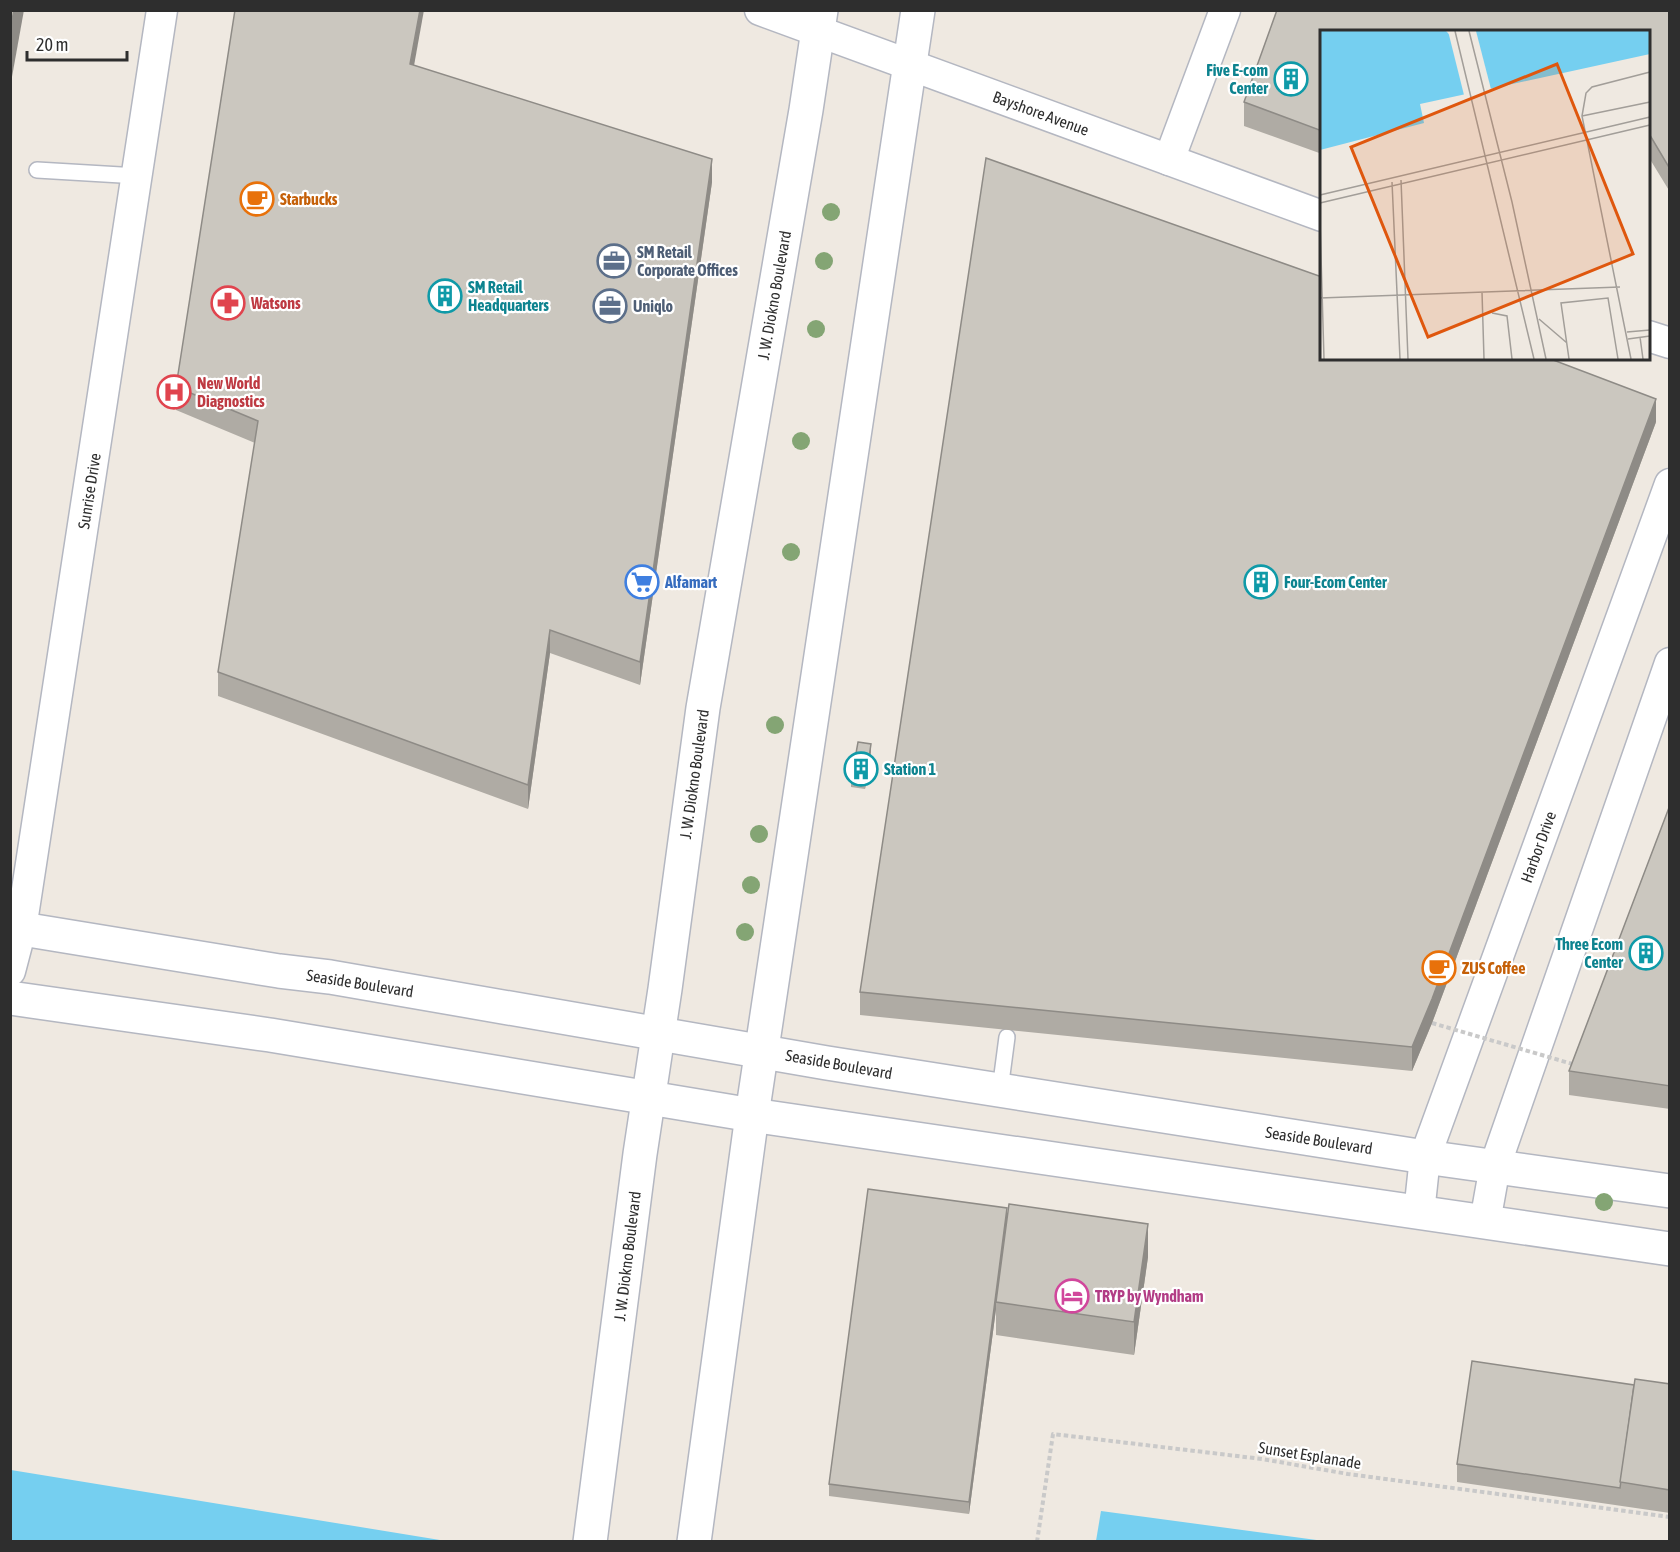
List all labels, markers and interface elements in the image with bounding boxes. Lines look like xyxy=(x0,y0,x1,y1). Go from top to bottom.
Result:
scale bar xyxy=(27,24,128,62)
inset map xyxy=(1320,30,1650,360)
text: 20 m xyxy=(36,34,68,55)
place label: Five E-com Center xyxy=(1206,61,1268,97)
building icon: Five E-com Center xyxy=(1273,61,1309,97)
street label: Bayshore Avenue xyxy=(990,87,1092,140)
cafe icon: Starbucks xyxy=(239,181,275,217)
place label: Starbucks xyxy=(280,190,338,208)
street label: J. W. Diokno Boulevard xyxy=(754,229,794,361)
office icon: SM Retail Corporate Offices xyxy=(596,243,632,279)
place label: SM Retail Corporate Offices xyxy=(637,243,738,279)
building icon: SM Retail Headquarters xyxy=(427,278,463,314)
place label: SM Retail Headquarters xyxy=(468,278,549,314)
pharmacy icon: Watsons xyxy=(210,285,246,321)
office icon: Uniqlo xyxy=(592,288,628,324)
place label: Watsons xyxy=(250,294,301,312)
place label: Uniqlo xyxy=(633,297,674,315)
hospital icon: New World Diagnostics xyxy=(156,374,192,410)
place label: New World Diagnostics xyxy=(197,374,265,410)
street label: Sunrise Drive xyxy=(74,452,104,530)
supermarket icon: Alfamart xyxy=(624,564,660,600)
building icon: Four-Ecom Center xyxy=(1243,564,1279,600)
place label: Alfamart xyxy=(664,573,717,591)
place label: Four-Ecom Center xyxy=(1284,573,1387,591)
street label: J. W. Diokno Boulevard xyxy=(676,708,712,840)
building icon: Station 1 xyxy=(843,751,879,787)
place label: Station 1 xyxy=(884,760,937,778)
street label: Harbor Drive xyxy=(1517,809,1559,885)
place label: Three Ecom Center xyxy=(1555,935,1623,971)
building icon: Three Ecom Center xyxy=(1628,935,1664,971)
cafe icon: ZUS Coffee xyxy=(1421,950,1457,986)
place label: ZUS Coffee xyxy=(1462,959,1525,977)
street label: Seaside Boulevard xyxy=(305,966,415,1000)
street label: Seaside Boulevard xyxy=(784,1046,894,1082)
street label: Seaside Boulevard xyxy=(1264,1123,1374,1157)
street label: J. W. Diokno Boulevard xyxy=(610,1190,644,1322)
hotel icon: TRYP by Wyndham xyxy=(1054,1278,1090,1314)
place label: TRYP by Wyndham xyxy=(1095,1287,1203,1305)
street label: Sunset Esplanade xyxy=(1257,1438,1363,1473)

